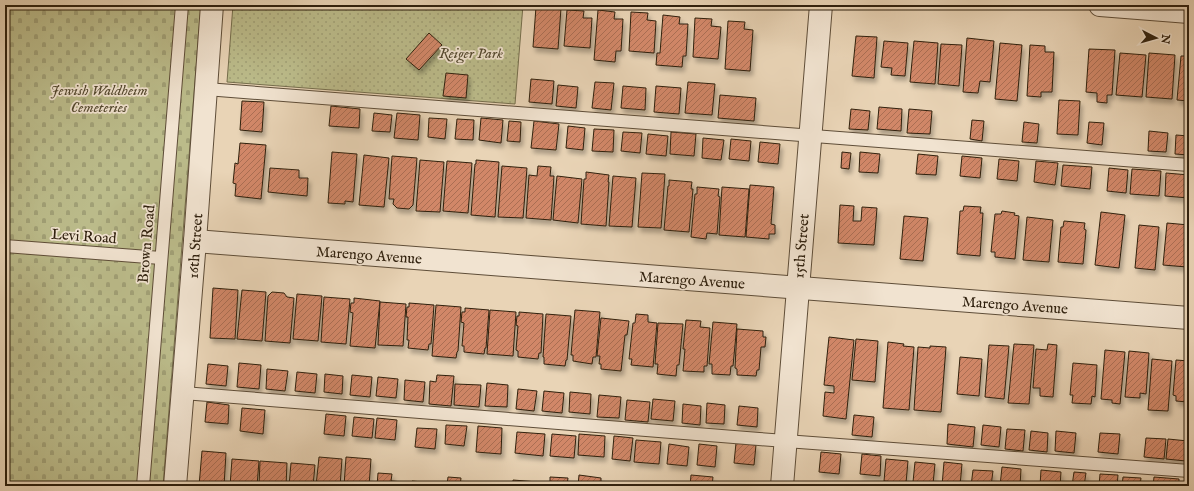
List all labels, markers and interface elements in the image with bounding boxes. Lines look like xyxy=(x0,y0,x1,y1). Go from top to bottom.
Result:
north arrow xyxy=(1136,18,1176,58)
text: N xyxy=(1157,32,1173,45)
park label: Reiger Park xyxy=(439,44,503,64)
park label: Jewish Waldheim Cemeteries xyxy=(50,81,148,117)
street label: Brown Road xyxy=(134,203,159,284)
street label: 16th Street xyxy=(184,213,207,279)
street label: 15th Street xyxy=(789,213,814,279)
street label: Levi Road xyxy=(51,225,118,248)
street label: Marengo Avenue xyxy=(315,242,423,269)
street label: Marengo Avenue xyxy=(638,267,746,294)
street label: Marengo Avenue xyxy=(961,292,1069,319)

